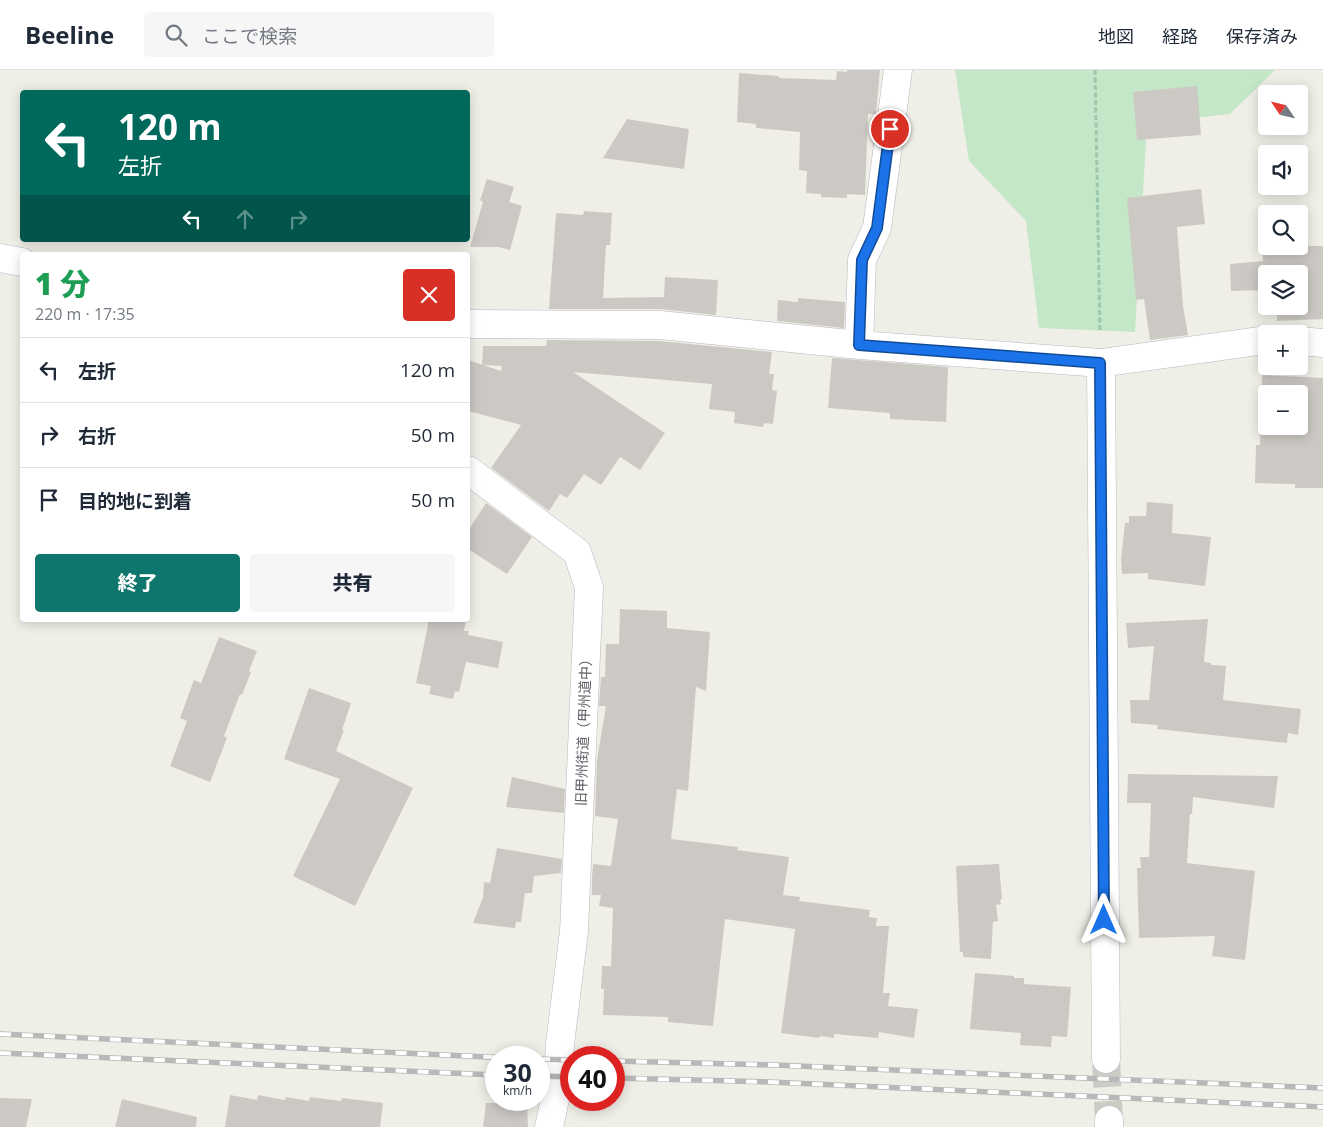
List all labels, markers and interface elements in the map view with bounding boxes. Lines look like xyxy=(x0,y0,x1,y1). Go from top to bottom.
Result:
search box xyxy=(144,12,494,57)
text: Beeline xyxy=(25,18,114,51)
icon: search xyxy=(162,21,190,49)
text: ここで検索 xyxy=(202,23,297,49)
text: 地図 xyxy=(1098,24,1134,48)
text: 経路 xyxy=(1162,24,1198,48)
text: 保存済み xyxy=(1226,24,1298,48)
north arrow xyxy=(1258,85,1308,135)
map controls xyxy=(1258,85,1308,435)
text: 120 m xyxy=(118,103,222,150)
pin xyxy=(869,108,911,150)
icon: left xyxy=(35,110,100,175)
icon: arrive xyxy=(876,115,904,143)
button: sound xyxy=(1258,145,1308,195)
text: 左折 xyxy=(118,150,162,180)
icon: left xyxy=(178,205,206,233)
icon: ahead xyxy=(231,205,259,233)
icon: right xyxy=(284,205,312,233)
button: search xyxy=(1258,205,1308,255)
text: 1 分 xyxy=(35,263,90,304)
button: layers xyxy=(1258,265,1308,315)
button: close xyxy=(403,269,455,321)
text: 220 m · 17:35 xyxy=(35,303,135,325)
button: + xyxy=(1258,325,1308,375)
icon: left xyxy=(35,356,63,384)
text: 120 m xyxy=(400,357,455,383)
text: 左折 xyxy=(78,358,116,384)
button: − xyxy=(1258,385,1308,435)
icon: right xyxy=(35,421,63,449)
text: 50 m xyxy=(411,422,455,448)
text: 右折 xyxy=(78,423,116,449)
icon: arrive xyxy=(35,486,63,514)
text: 50 m xyxy=(411,487,455,513)
text: 目的地に到着 xyxy=(78,488,192,514)
button: 終了 xyxy=(35,554,240,612)
button: 共有 xyxy=(250,554,455,612)
street label: 旧甲州街道（甲州道中） xyxy=(571,652,595,806)
position arrow xyxy=(1077,893,1129,945)
speed limit sign: 40 xyxy=(560,1046,625,1111)
text: 30 xyxy=(503,1055,532,1089)
text: km/h xyxy=(503,1082,532,1099)

